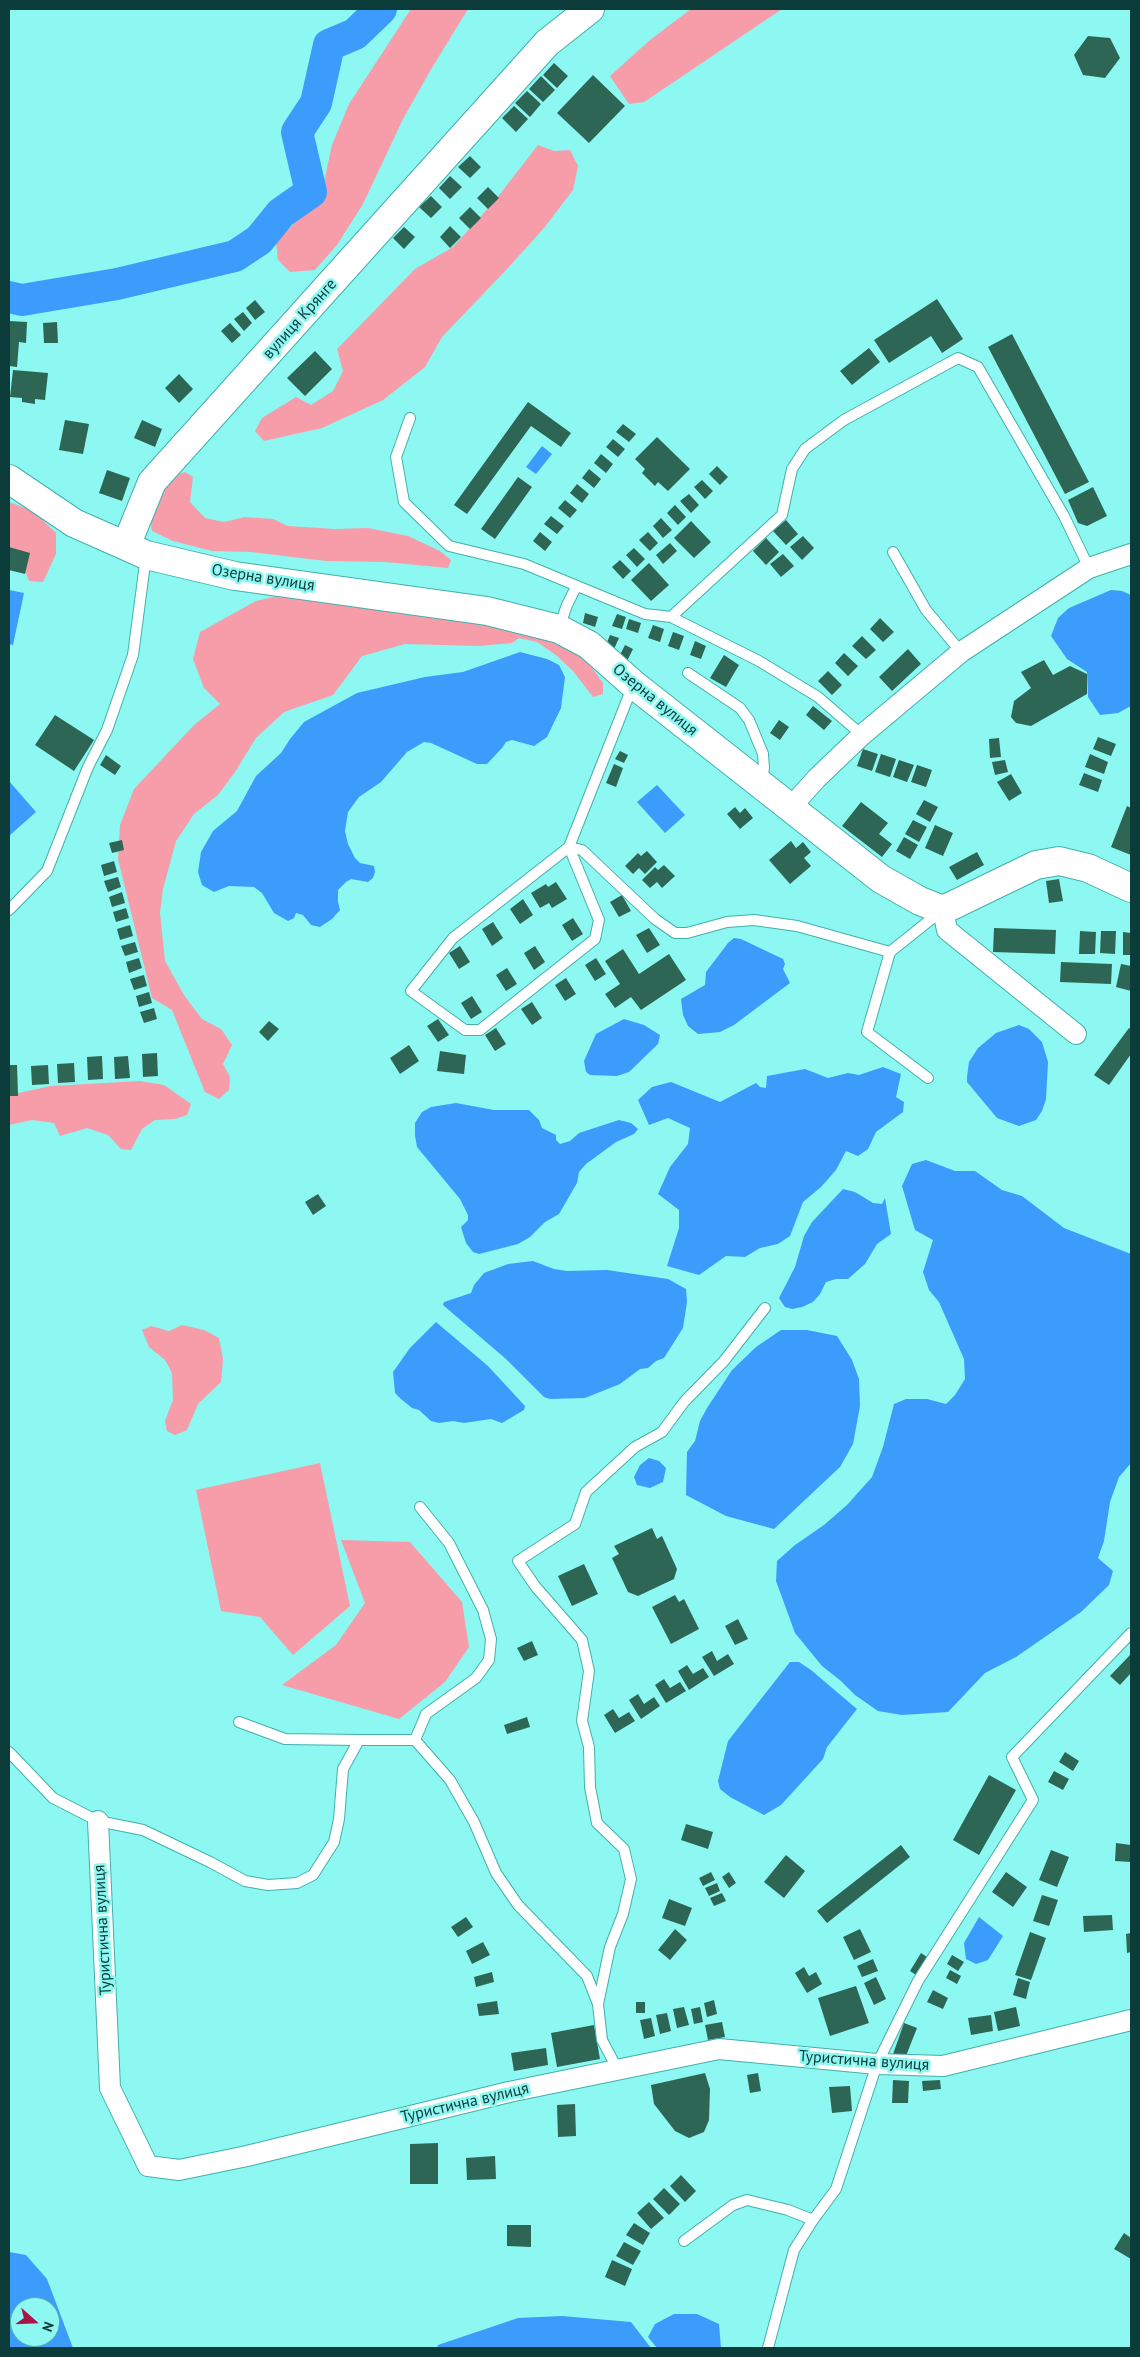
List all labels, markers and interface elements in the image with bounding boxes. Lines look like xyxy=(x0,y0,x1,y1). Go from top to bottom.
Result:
street label: вулиця Крянге xyxy=(259,275,341,363)
street label: Озерна вулиця xyxy=(210,560,316,596)
street label: Озерна вулиця xyxy=(609,660,701,740)
street label: Туристична вулиця xyxy=(90,1864,116,1996)
street label: Туристична вулиця xyxy=(798,2047,930,2075)
street label: Туристична вулиця xyxy=(399,2079,531,2127)
north arrow xyxy=(10,2297,60,2347)
text: N xyxy=(38,2319,58,2334)

